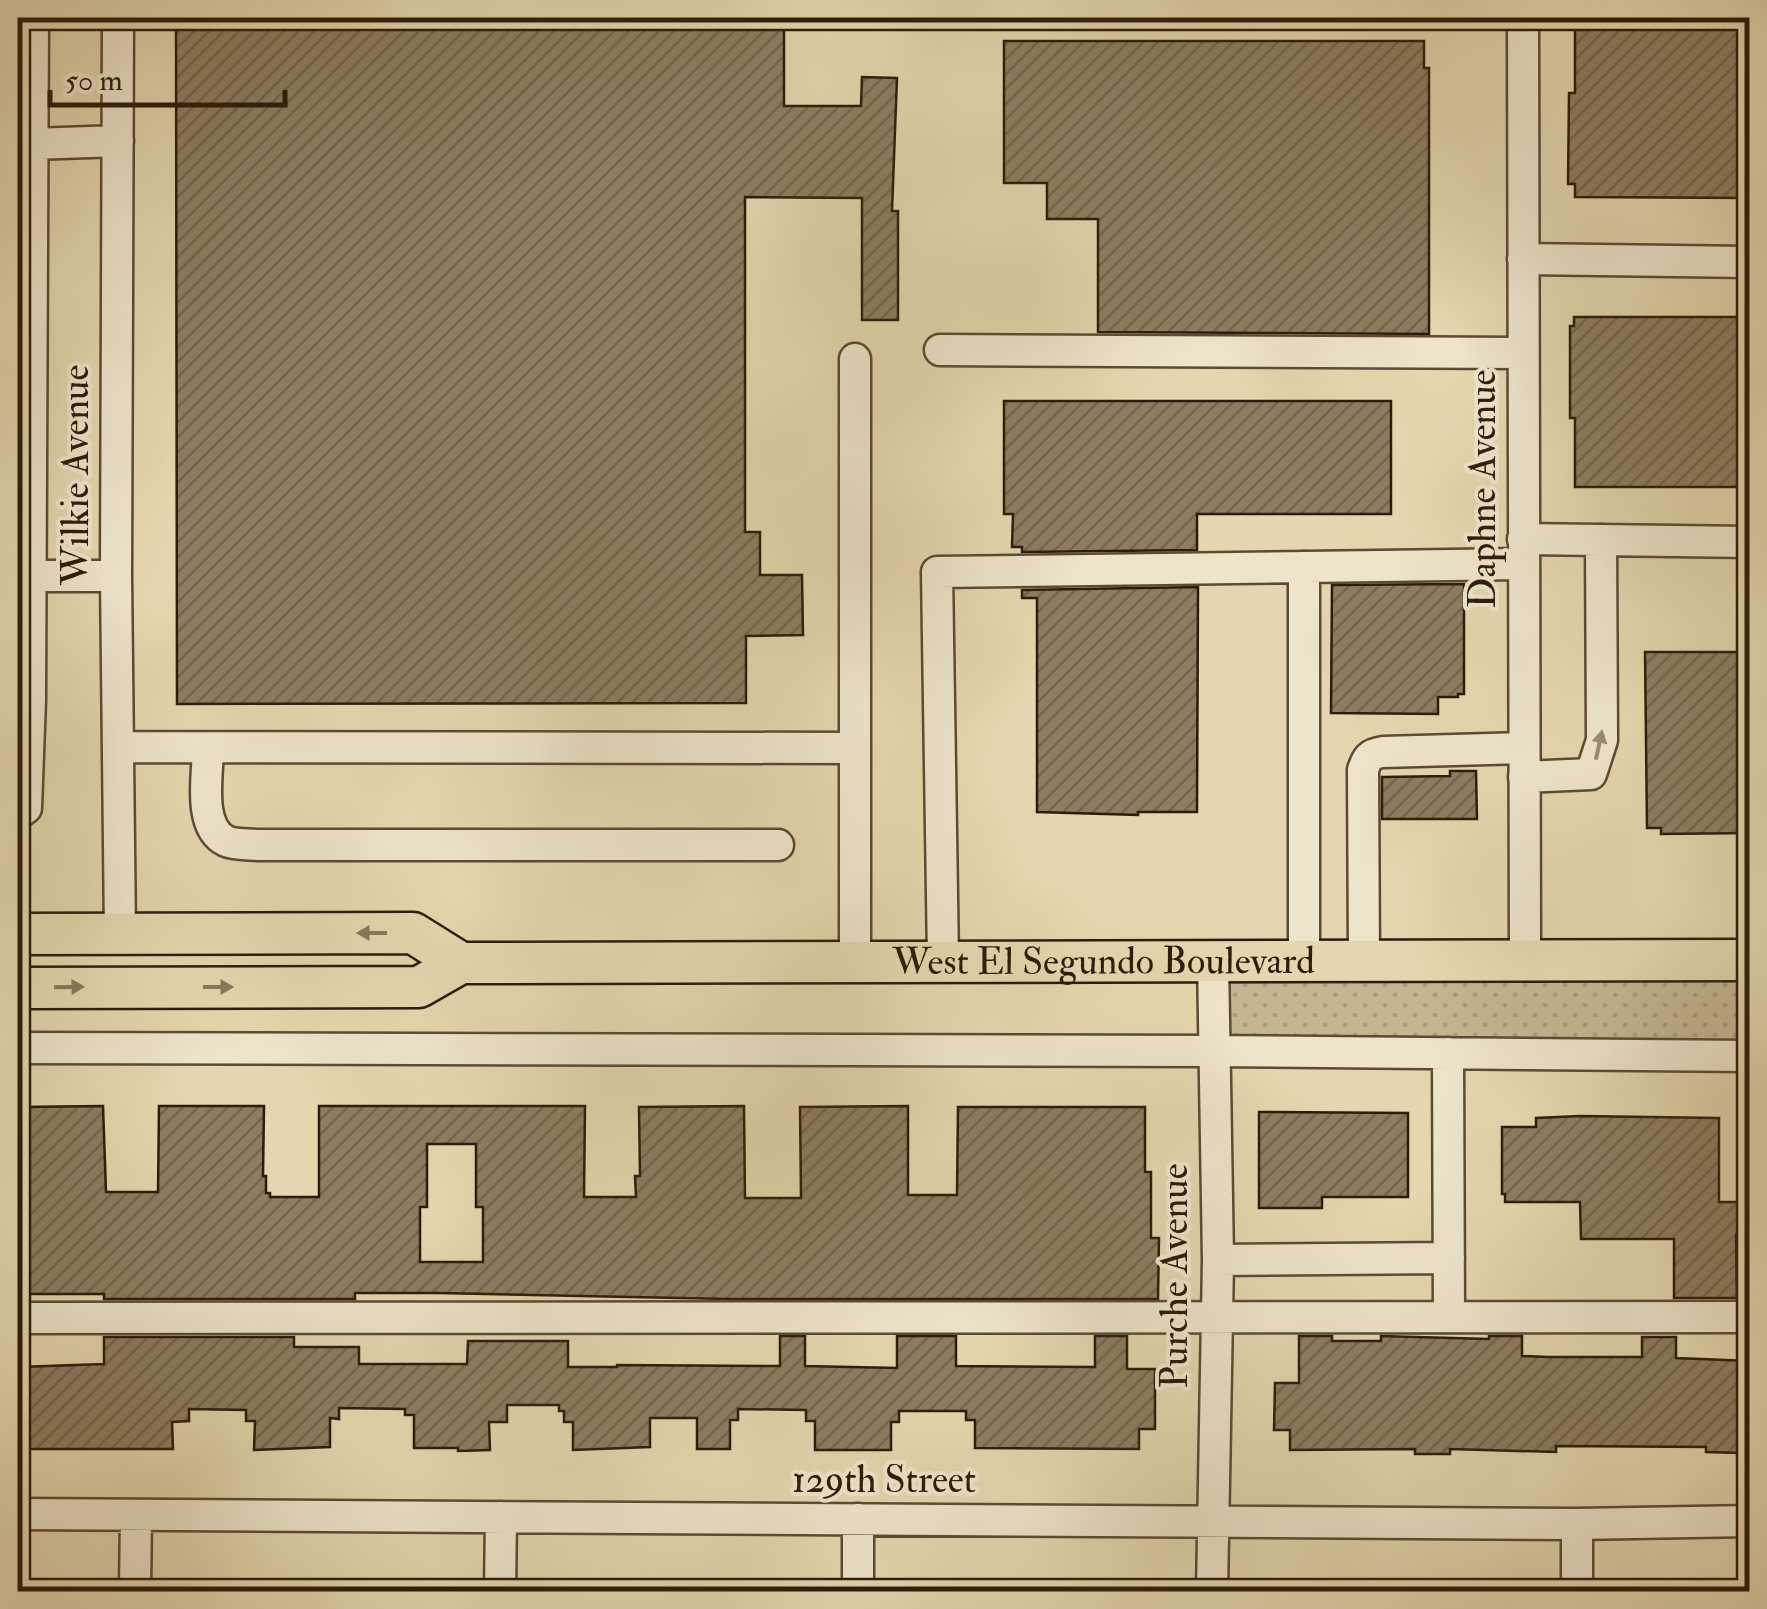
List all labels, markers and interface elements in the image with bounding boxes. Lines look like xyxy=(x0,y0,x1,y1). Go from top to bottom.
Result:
scale bar xyxy=(50,45,285,107)
text: 50 m xyxy=(65,62,123,99)
street label: Wilkie Avenue xyxy=(52,365,100,586)
street label: Daphne Avenue xyxy=(1459,369,1507,608)
one-way arrow xyxy=(1591,729,1607,760)
one-way arrow xyxy=(355,925,387,941)
street label: West El Segundo Boulevard xyxy=(891,937,1315,986)
one-way arrow xyxy=(53,979,85,995)
one-way arrow xyxy=(202,979,234,995)
street label: Purche Avenue xyxy=(1151,1163,1199,1389)
street label: 129th Street xyxy=(792,1456,976,1504)

